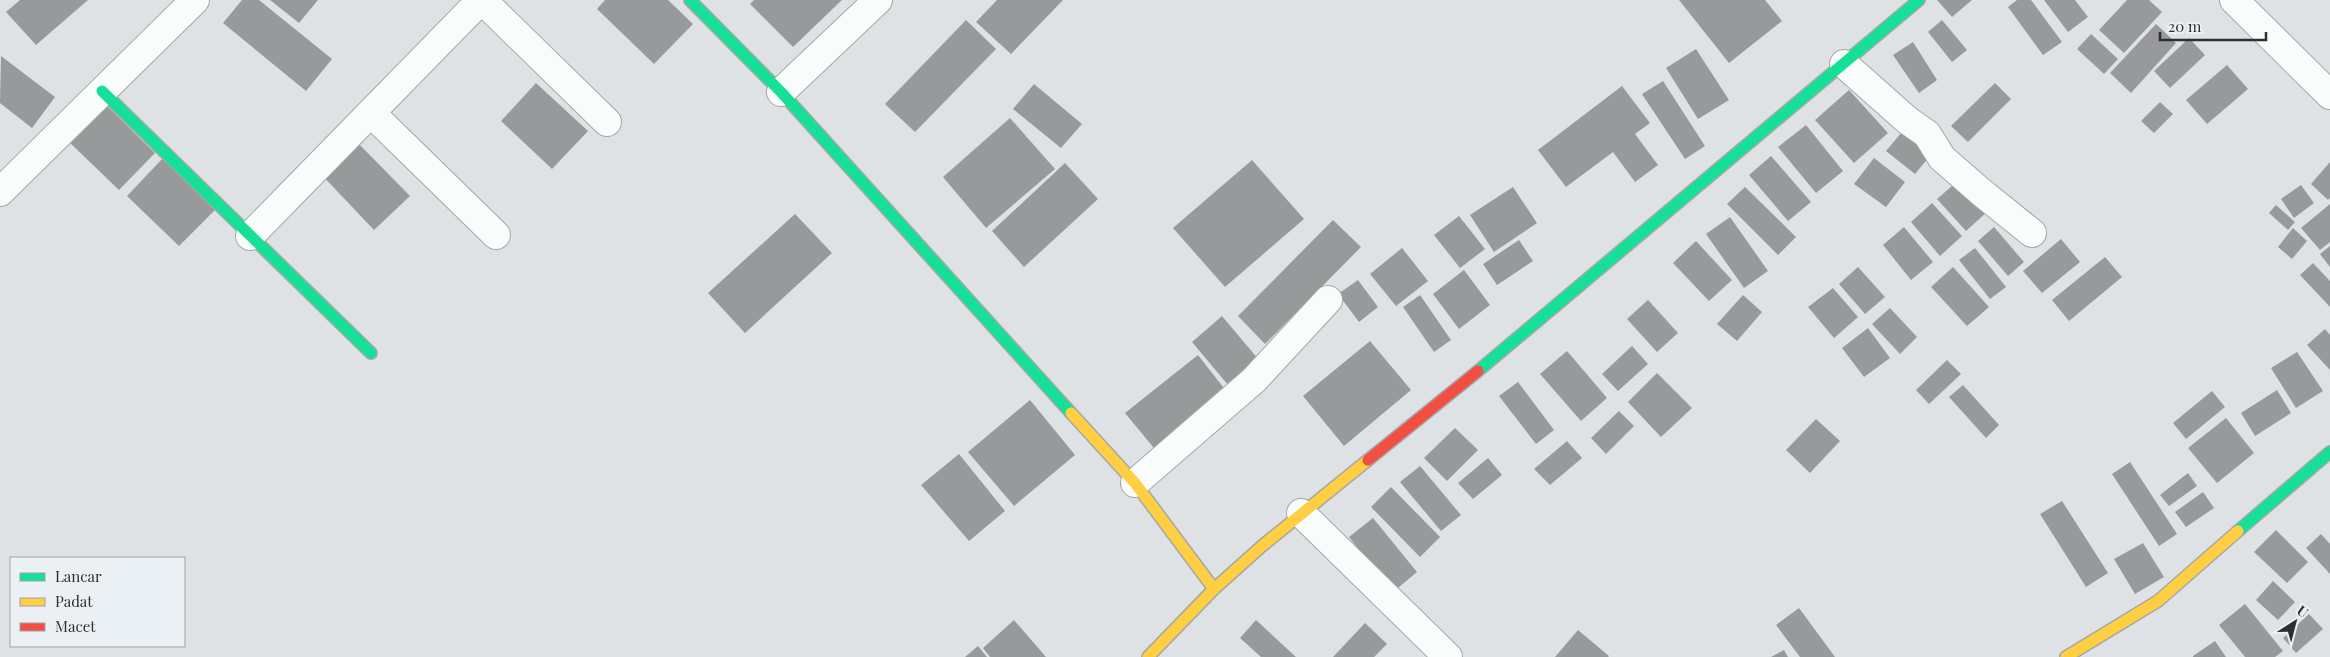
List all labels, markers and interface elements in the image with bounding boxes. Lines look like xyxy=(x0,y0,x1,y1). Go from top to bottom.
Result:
scale bar xyxy=(2160,10,2266,42)
text: 20 m xyxy=(2168,16,2202,36)
legend xyxy=(10,557,185,647)
text: Lancar xyxy=(55,566,102,586)
text: Padat xyxy=(55,591,93,611)
north arrow xyxy=(2270,597,2320,647)
text: U xyxy=(2293,601,2313,622)
text: Macet xyxy=(55,616,96,636)

